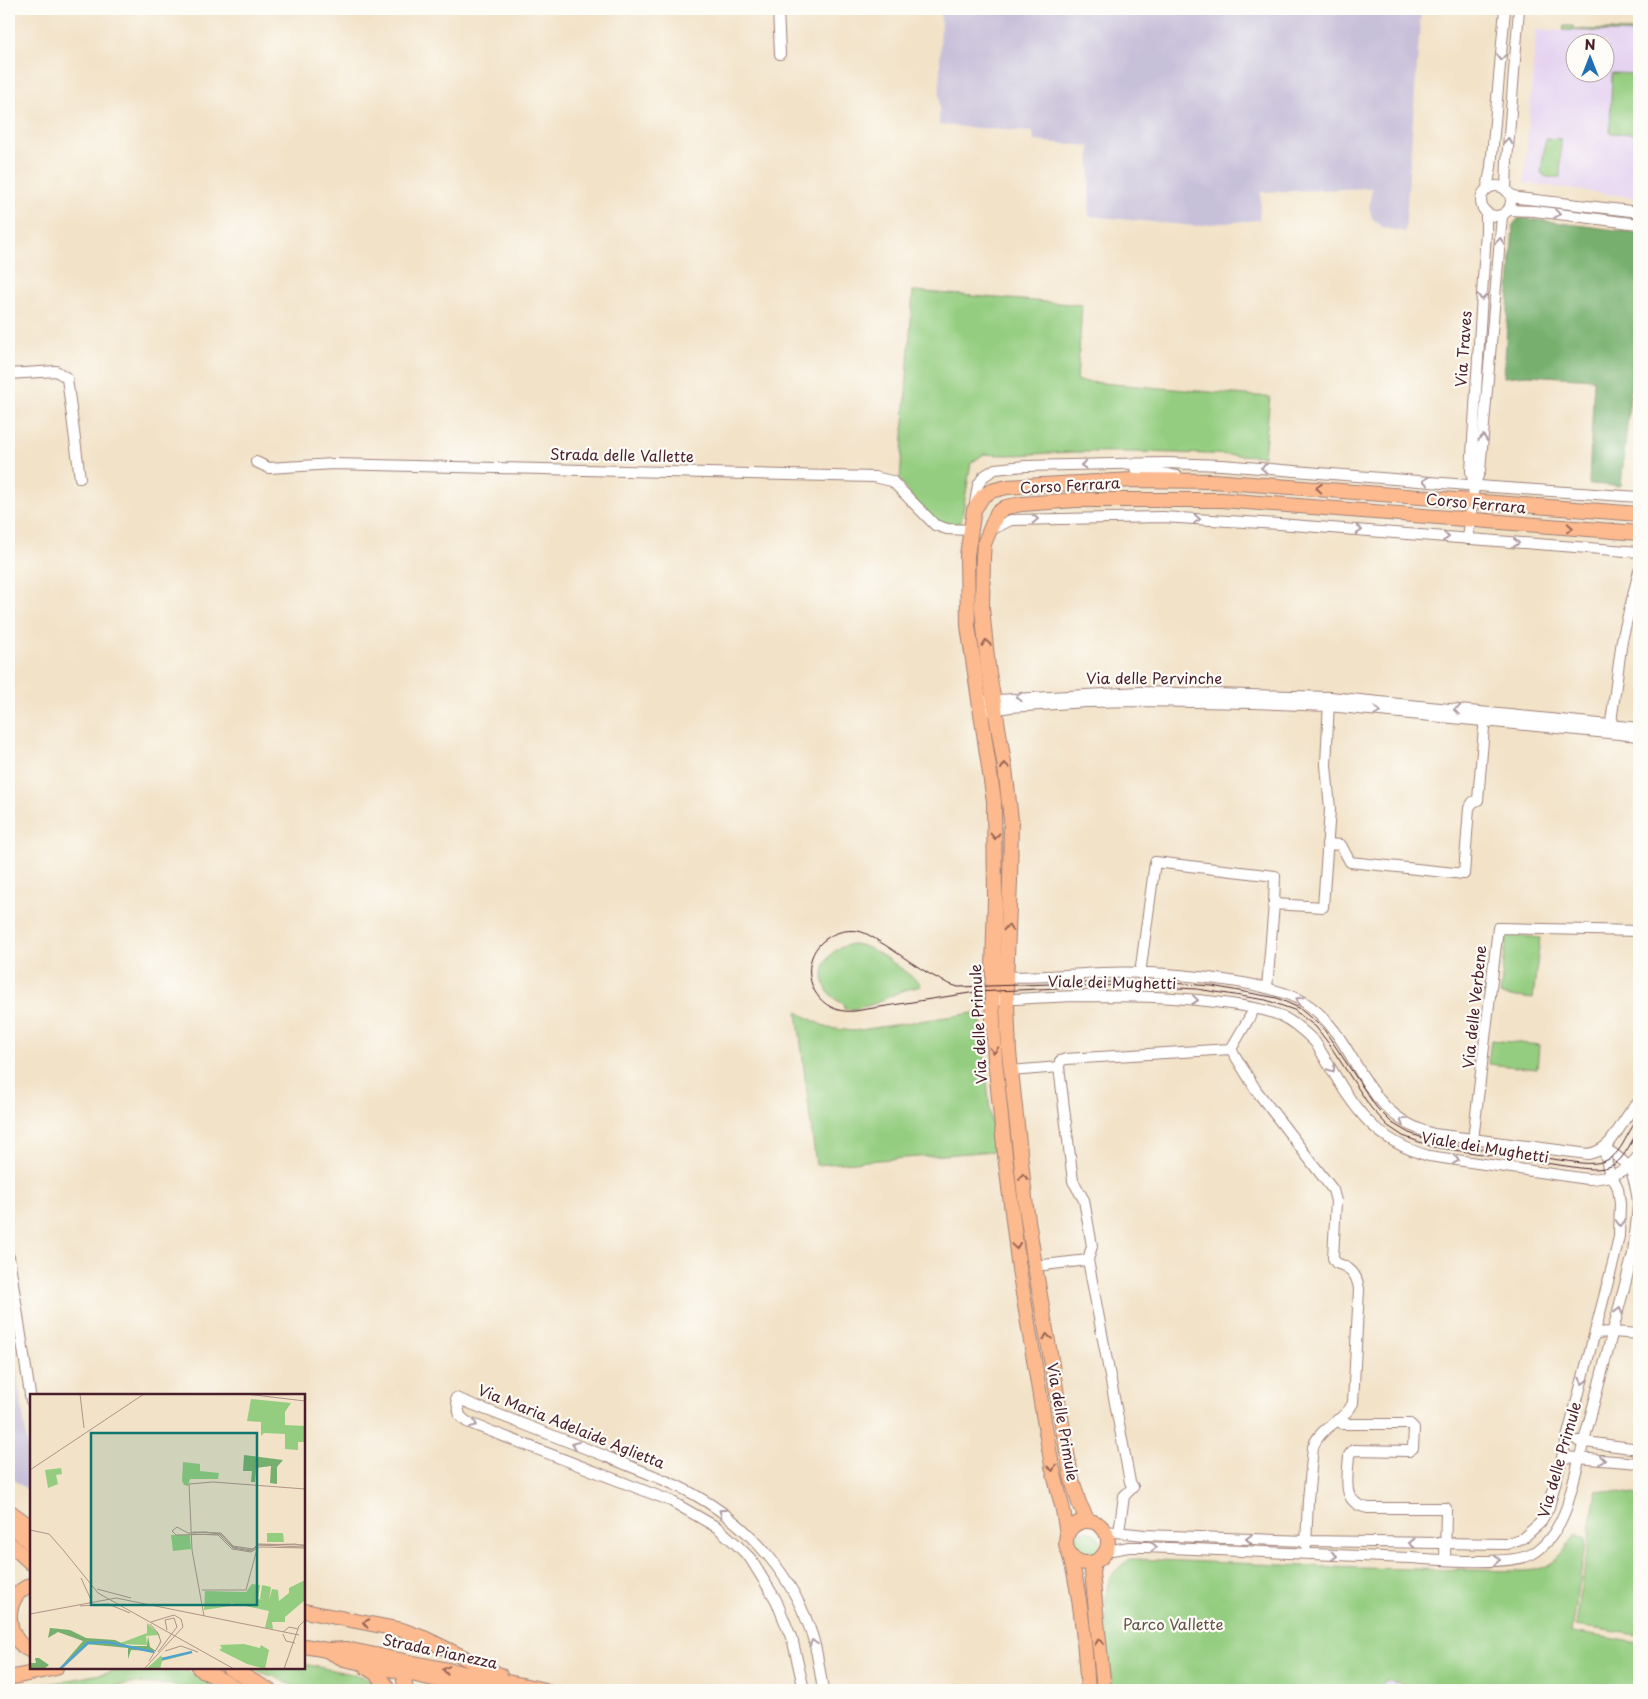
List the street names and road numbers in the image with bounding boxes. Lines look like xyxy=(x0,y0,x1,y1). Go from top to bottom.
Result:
street label: Via Traves xyxy=(1448,310,1477,388)
street label: Strada delle Vallette xyxy=(550,442,694,467)
street label: Corso Ferrara xyxy=(1019,470,1121,499)
street label: Corso Ferrara xyxy=(1425,487,1528,518)
street label: Via delle Pervinche xyxy=(1086,666,1222,689)
street label: Via delle Verbene xyxy=(1456,944,1491,1070)
street label: Via delle Primule xyxy=(963,963,992,1085)
street label: Viale dei Mughetti xyxy=(1047,969,1177,994)
street label: Viale dei Mughetti xyxy=(1420,1125,1551,1168)
street label: Via delle Primule xyxy=(1042,1361,1085,1483)
street label: Via Maria Adelaide Aglietta xyxy=(475,1377,669,1474)
street label: Via delle Primule xyxy=(1531,1399,1586,1520)
street label: Strada Pianezza xyxy=(381,1627,501,1674)

